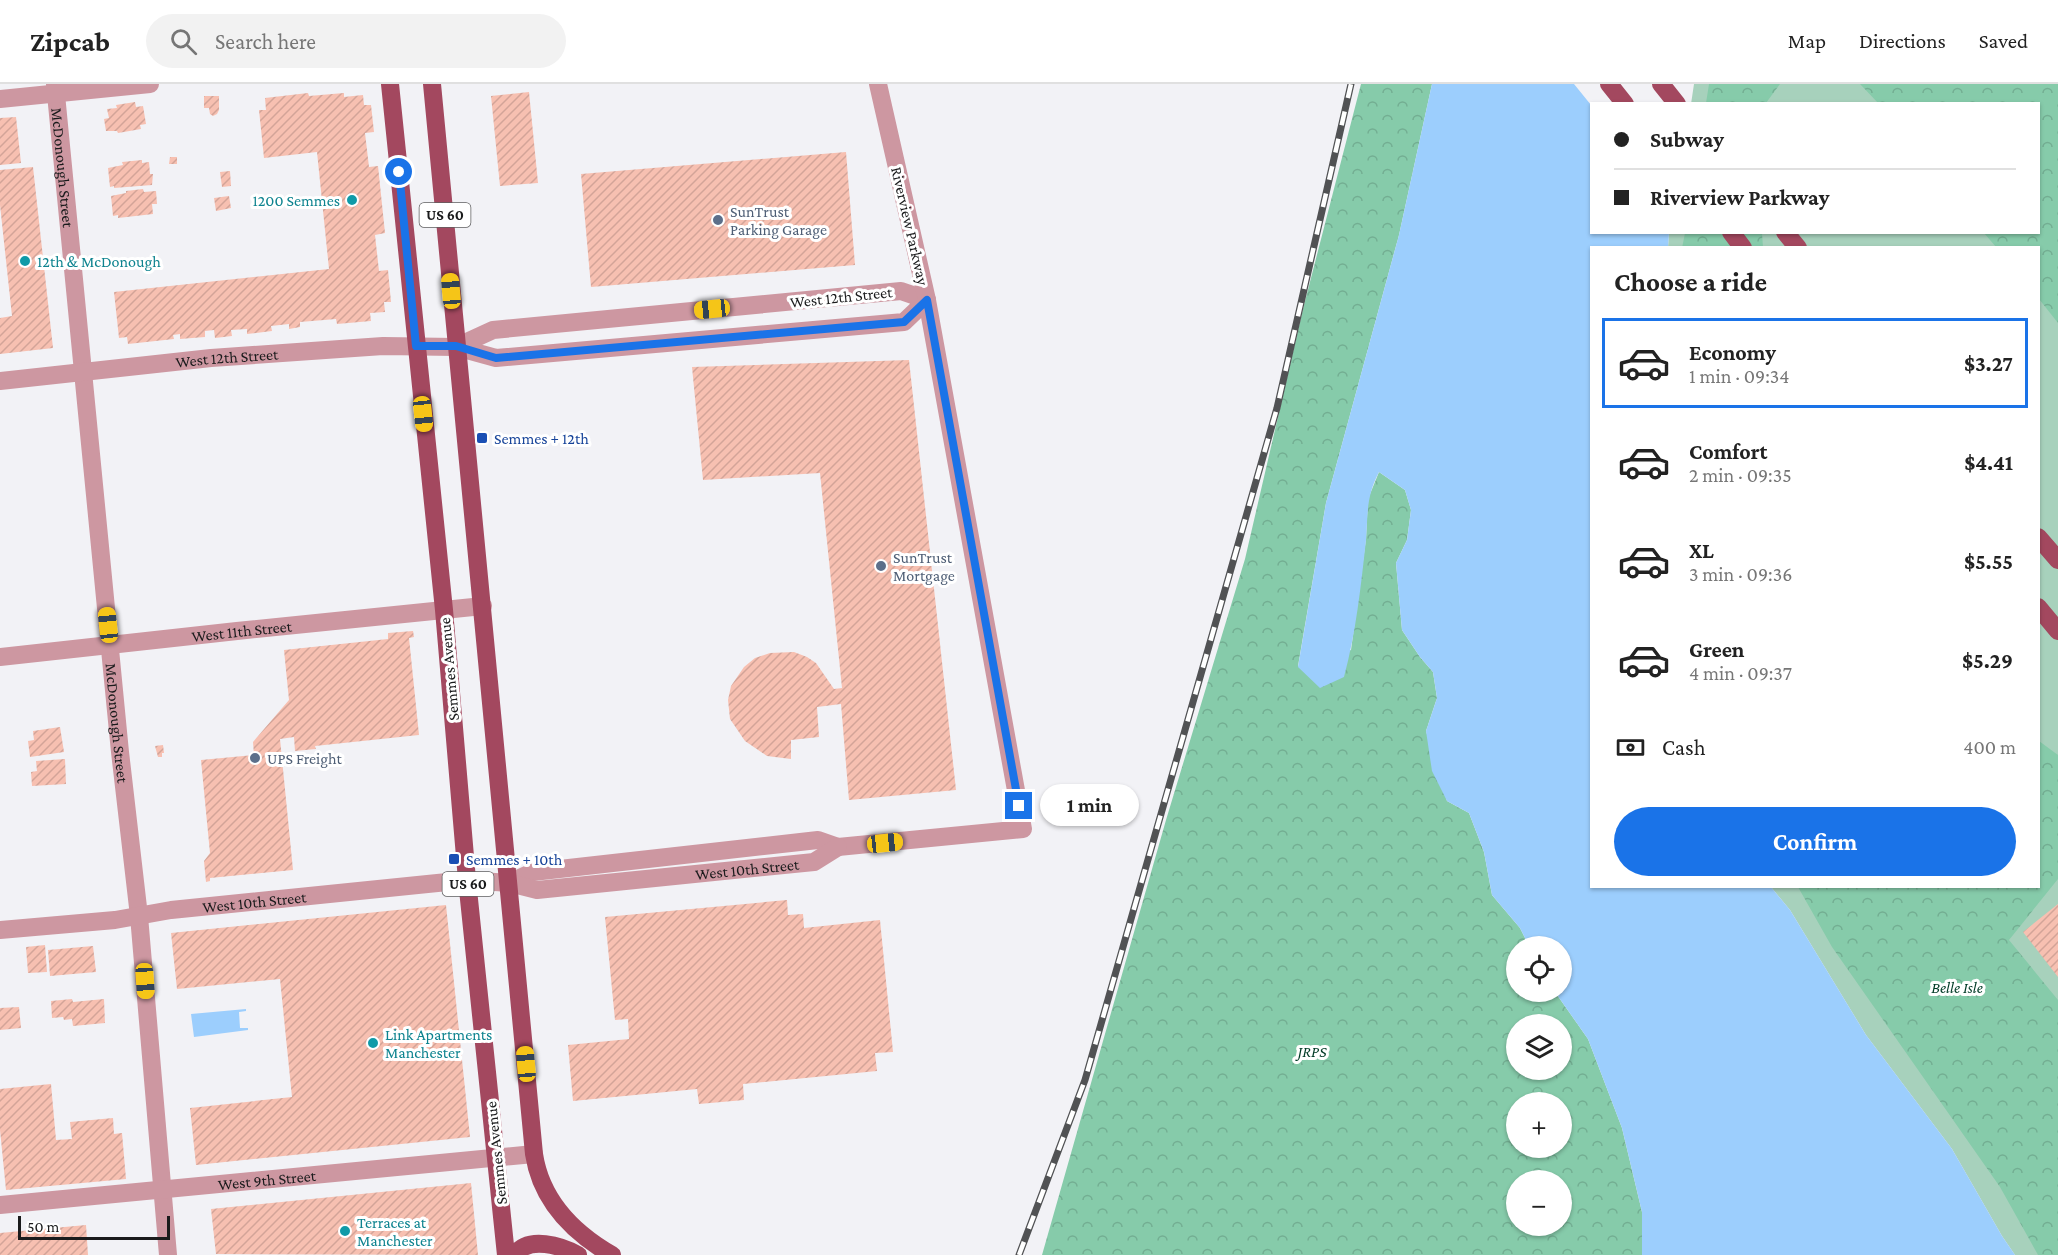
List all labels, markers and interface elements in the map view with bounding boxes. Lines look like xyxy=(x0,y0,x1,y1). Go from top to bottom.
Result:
search box xyxy=(146,14,566,68)
icon: search xyxy=(167,25,200,58)
text: Zipcab xyxy=(30,26,110,57)
text: Search here xyxy=(215,29,316,54)
text: Map xyxy=(1788,29,1826,53)
text: Directions xyxy=(1859,29,1946,53)
text: Saved xyxy=(1979,29,2028,53)
street label: McDonough Street xyxy=(49,107,77,229)
text: Subway xyxy=(1650,127,1724,152)
route start xyxy=(385,158,412,185)
street label: Riverview Parkway xyxy=(887,165,932,288)
text: Riverview Parkway xyxy=(1650,185,1829,210)
place label: 1200 Semmes xyxy=(252,192,340,209)
marker: 1200 Semmes xyxy=(345,193,359,207)
road number: US 60 xyxy=(420,203,470,227)
place label: SunTrust Parking Garage xyxy=(730,203,827,239)
marker: SunTrust Parking Garage xyxy=(711,213,725,227)
place label: 12th & McDonough xyxy=(37,253,161,271)
marker: 12th & McDonough xyxy=(18,254,32,268)
text: Choose a ride xyxy=(1614,267,1767,297)
car xyxy=(440,272,462,310)
street label: West 12th Street xyxy=(789,283,894,311)
car xyxy=(693,298,731,320)
icon: car xyxy=(1617,336,1671,390)
text: Economy xyxy=(1689,340,1776,365)
street label: West 12th Street xyxy=(175,345,279,370)
text: $3.27 xyxy=(1964,351,2013,376)
text: 1 min · 09:34 xyxy=(1689,365,1790,387)
car xyxy=(412,395,434,433)
place label: Semmes + 12th xyxy=(494,430,589,447)
marker: Semmes + 12th xyxy=(475,431,489,445)
icon: car xyxy=(1617,435,1671,489)
text: Comfort xyxy=(1689,439,1767,464)
text: $4.41 xyxy=(1964,450,2013,475)
text: 2 min · 09:35 xyxy=(1689,464,1792,486)
icon: car xyxy=(1617,534,1671,588)
text: XL xyxy=(1689,538,1714,563)
place label: SunTrust Mortgage xyxy=(893,549,955,585)
text: $5.55 xyxy=(1964,549,2013,574)
marker: SunTrust Mortgage xyxy=(874,559,888,573)
text: 3 min · 09:36 xyxy=(1689,563,1792,585)
car xyxy=(97,606,119,644)
street label: West 11th Street xyxy=(191,617,293,644)
street label: Semmes Avenue xyxy=(436,617,462,721)
icon: car xyxy=(1617,633,1671,687)
text: Green xyxy=(1689,637,1745,662)
text: $5.29 xyxy=(1962,648,2013,673)
street label: McDonough Street xyxy=(103,662,132,784)
text: 4 min · 09:37 xyxy=(1689,662,1792,684)
icon: cash xyxy=(1614,731,1647,764)
text: Cash xyxy=(1662,735,1706,760)
text: 400 m xyxy=(1963,736,2016,758)
place label: UPS Freight xyxy=(267,750,343,768)
marker: UPS Freight xyxy=(248,751,262,765)
callout: 1 min xyxy=(1040,785,1139,827)
route end xyxy=(1005,792,1032,819)
text: 1 min xyxy=(1067,794,1112,816)
button: Confirm xyxy=(1614,807,2016,876)
car xyxy=(866,832,904,854)
place label: Semmes + 10th xyxy=(466,851,563,868)
marker: Semmes + 10th xyxy=(447,852,461,866)
street label: West 10th Street xyxy=(694,855,801,882)
road number: US 60 xyxy=(442,872,494,896)
street label: West 10th Street xyxy=(201,888,308,915)
map controls xyxy=(1506,936,1572,1236)
button: locate xyxy=(1506,936,1572,1002)
car xyxy=(135,962,155,1000)
park label: Belle Isle xyxy=(1931,979,1983,996)
button: layers xyxy=(1506,1014,1572,1080)
place label: Link Apartments Manchester xyxy=(385,1026,492,1061)
marker: Link Apartments Manchester xyxy=(366,1036,380,1050)
park label: JRPS xyxy=(1294,1043,1327,1061)
car xyxy=(515,1045,537,1083)
button: + xyxy=(1506,1092,1572,1158)
street label: Semmes Avenue xyxy=(482,1101,510,1205)
street label: West 9th Street xyxy=(217,1166,317,1193)
button: − xyxy=(1506,1170,1572,1236)
scale bar xyxy=(18,1213,170,1240)
place label: Terraces at Manchester xyxy=(357,1214,433,1249)
text: 50 m xyxy=(27,1218,59,1235)
marker: Terraces at Manchester xyxy=(338,1224,352,1238)

